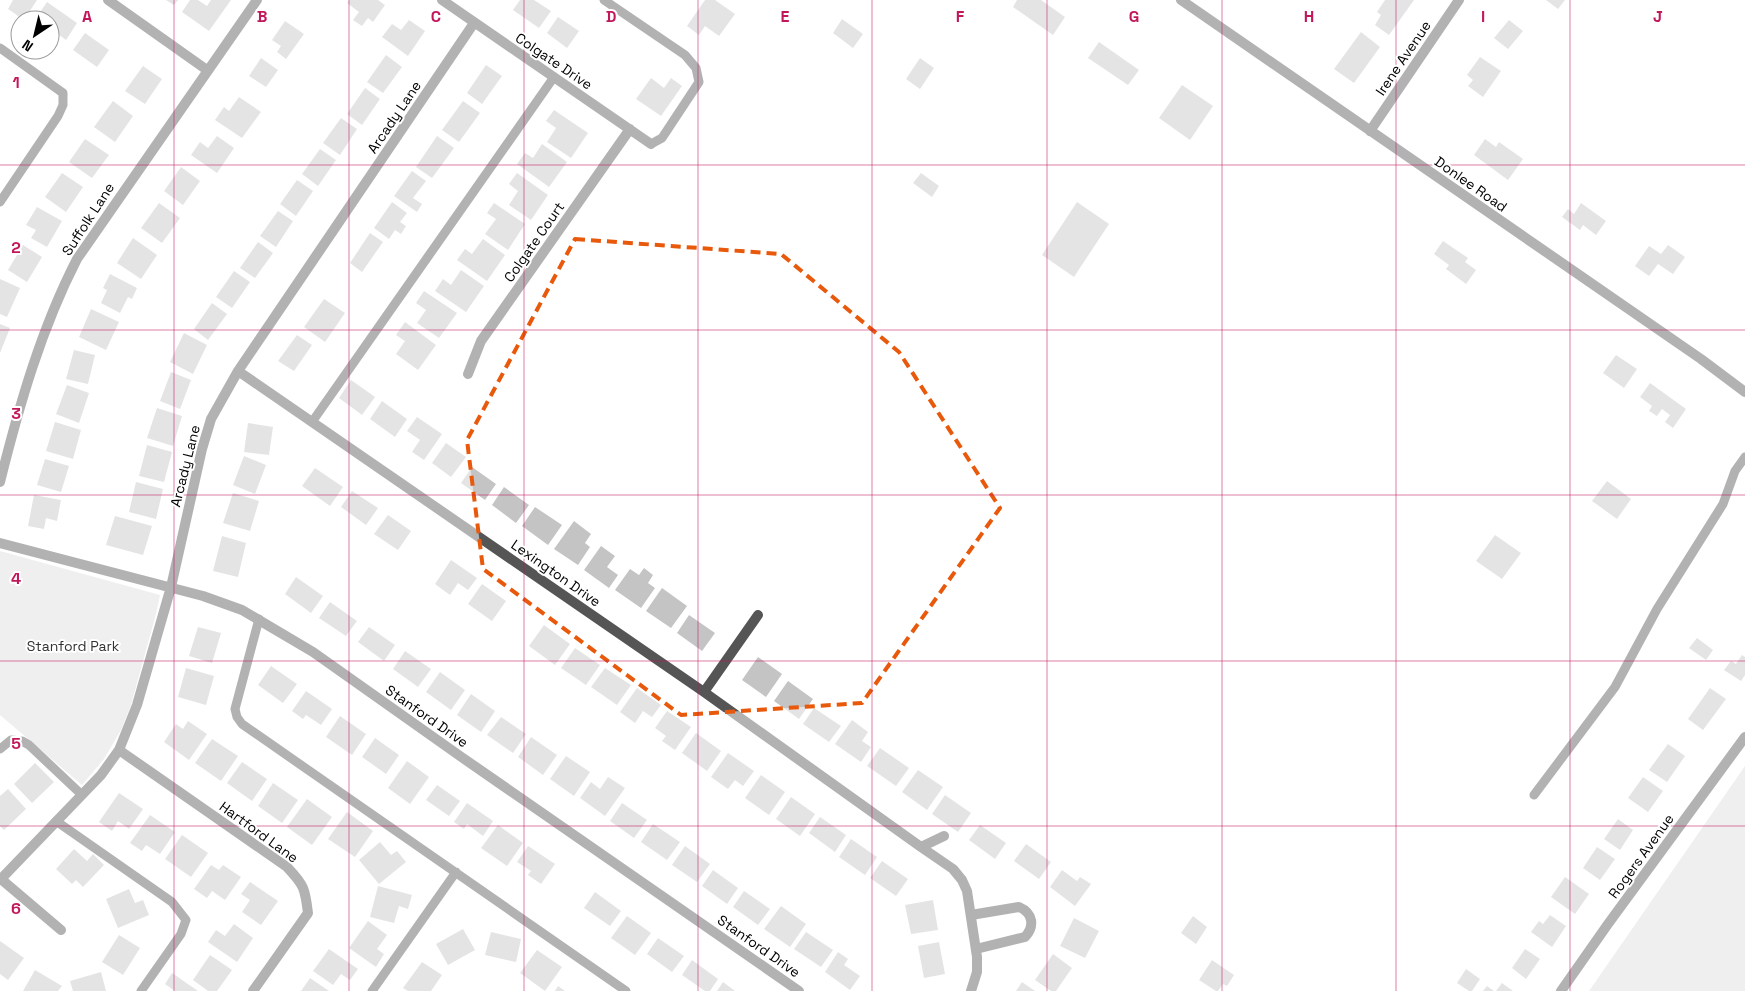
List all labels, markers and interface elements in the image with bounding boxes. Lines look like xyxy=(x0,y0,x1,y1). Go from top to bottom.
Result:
text: A xyxy=(82,6,92,27)
text: B xyxy=(257,6,267,27)
text: C xyxy=(431,6,441,27)
text: D xyxy=(606,6,616,27)
text: E xyxy=(781,6,790,27)
text: F xyxy=(956,6,965,27)
text: G xyxy=(1129,6,1139,27)
text: H xyxy=(1304,6,1314,27)
text: I xyxy=(1481,6,1485,27)
text: J xyxy=(1653,6,1663,27)
north arrow xyxy=(10,10,60,60)
street label: Irene Avenue xyxy=(1371,17,1435,99)
street label: Colgate Drive xyxy=(512,29,596,93)
text: N xyxy=(19,36,37,56)
text: 1 xyxy=(12,72,20,93)
street label: Arcady Lane xyxy=(363,77,425,157)
street label: Donlee Road xyxy=(1431,152,1511,216)
street label: Suffolk Lane xyxy=(58,179,118,259)
street label: Colgate Court xyxy=(500,198,568,286)
text: 2 xyxy=(11,237,21,258)
text: 3 xyxy=(11,403,21,424)
street label: Arcady Lane xyxy=(166,423,204,509)
street label: Lexington Drive xyxy=(508,535,604,611)
text: 4 xyxy=(11,568,21,589)
park label: Stanford Park xyxy=(27,637,120,655)
street label: Stanford Drive xyxy=(382,681,472,751)
text: 5 xyxy=(11,733,21,754)
street label: Hartford Lane xyxy=(216,797,302,867)
street label: Rogers Avenue xyxy=(1604,810,1678,902)
text: 6 xyxy=(11,898,21,919)
street label: Stanford Drive xyxy=(714,911,804,981)

